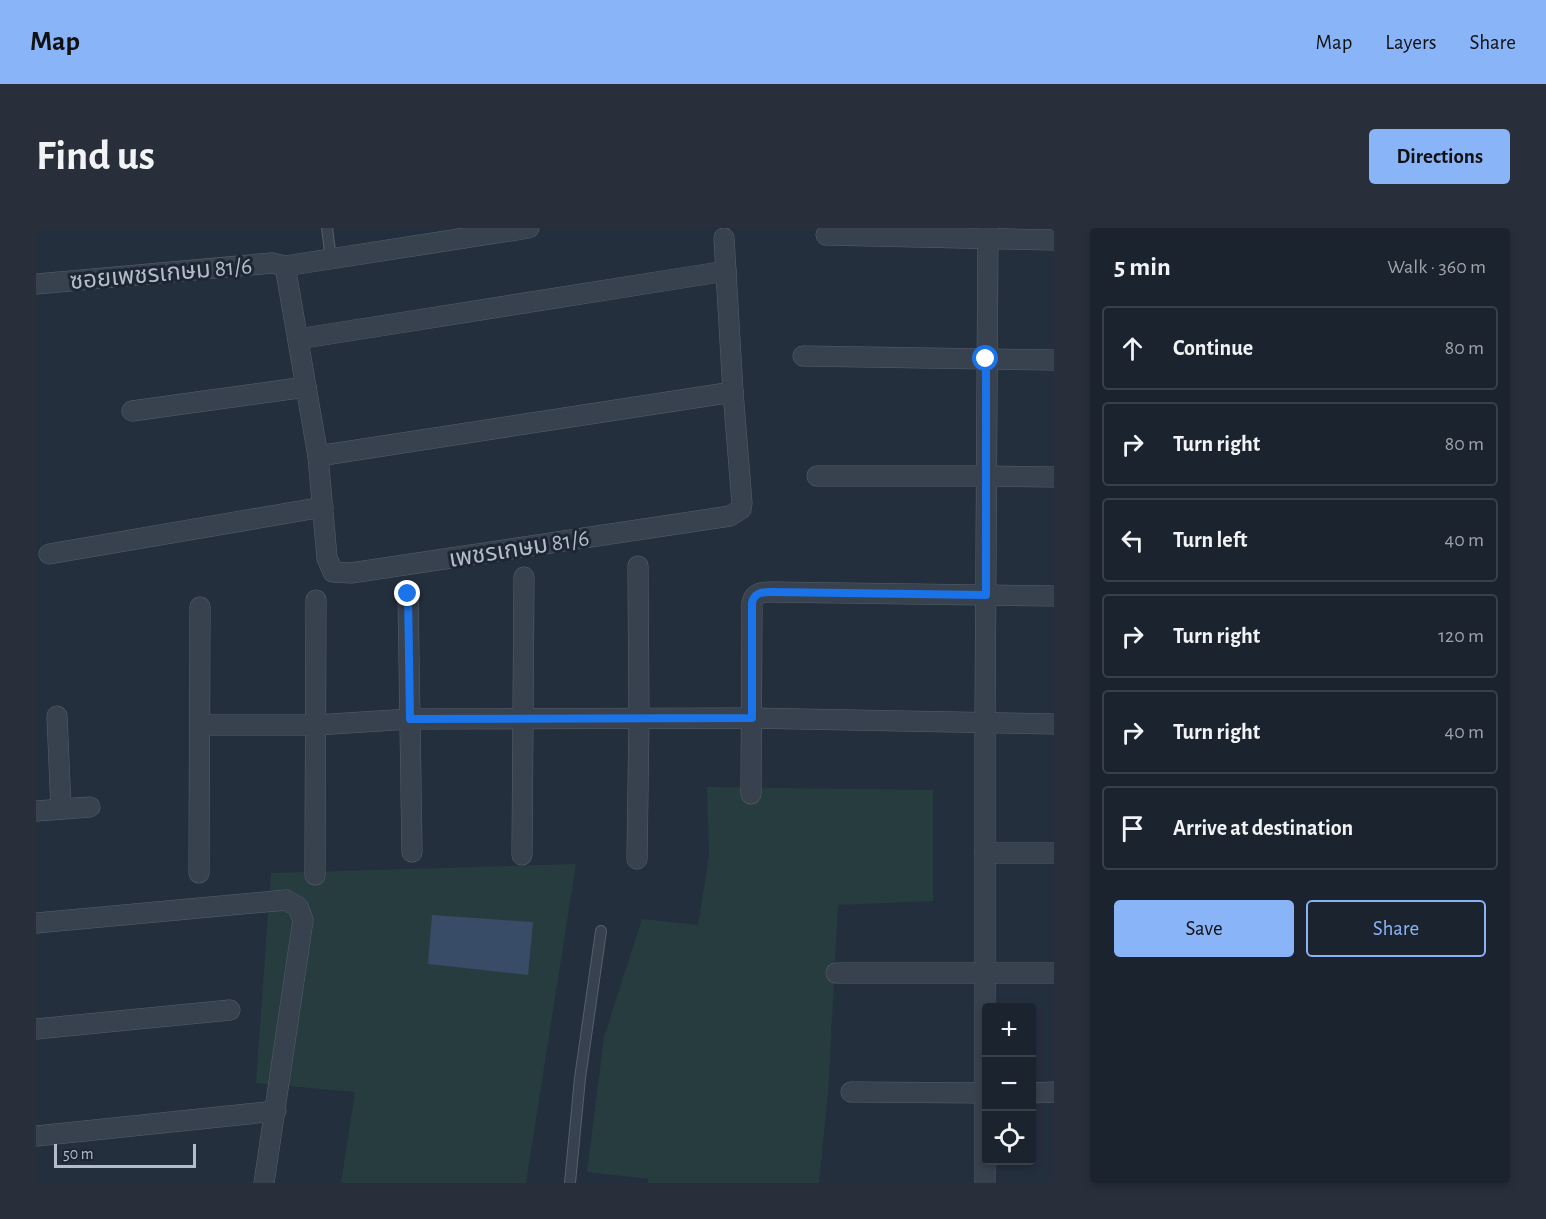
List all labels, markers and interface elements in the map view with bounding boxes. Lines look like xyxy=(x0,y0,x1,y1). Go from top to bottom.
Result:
text: Map xyxy=(30,28,80,56)
text: Map xyxy=(1316,32,1352,53)
text: Layers xyxy=(1385,32,1436,53)
text: Share xyxy=(1469,32,1516,53)
button: Directions xyxy=(1369,129,1510,184)
text: Find us xyxy=(36,135,155,177)
street label: ซอยเพชรเกษม 81/6 xyxy=(69,254,253,294)
text: 5 min xyxy=(1114,254,1171,280)
text: Walk · 360 m xyxy=(1387,257,1486,277)
icon: ahead xyxy=(1116,332,1149,365)
text: Continue xyxy=(1173,337,1253,359)
text: 80 m xyxy=(1445,338,1484,358)
route start xyxy=(972,345,998,371)
icon: right xyxy=(1116,428,1149,461)
text: Turn right xyxy=(1173,433,1260,455)
text: 80 m xyxy=(1445,434,1484,454)
icon: left xyxy=(1116,524,1149,557)
street label: เพชรเกษม 81/6 xyxy=(447,526,591,572)
text: Turn left xyxy=(1173,529,1247,551)
text: 40 m xyxy=(1445,530,1484,550)
route end xyxy=(394,580,420,606)
icon: right xyxy=(1116,620,1149,653)
text: Turn right xyxy=(1173,625,1260,647)
text: 120 m xyxy=(1438,626,1484,646)
icon: right xyxy=(1116,716,1149,749)
text: Turn right xyxy=(1173,721,1260,743)
text: 40 m xyxy=(1445,722,1484,742)
icon: arrive xyxy=(1116,812,1149,845)
text: Arrive at destination xyxy=(1173,817,1353,839)
button: Save xyxy=(1114,900,1294,957)
button: Share xyxy=(1306,900,1486,957)
map controls xyxy=(982,1003,1036,1165)
button: + xyxy=(982,1003,1036,1057)
button: − xyxy=(982,1057,1036,1111)
button: locate xyxy=(982,1111,1036,1165)
scale bar xyxy=(54,1141,196,1168)
text: 50 m xyxy=(63,1146,94,1162)

